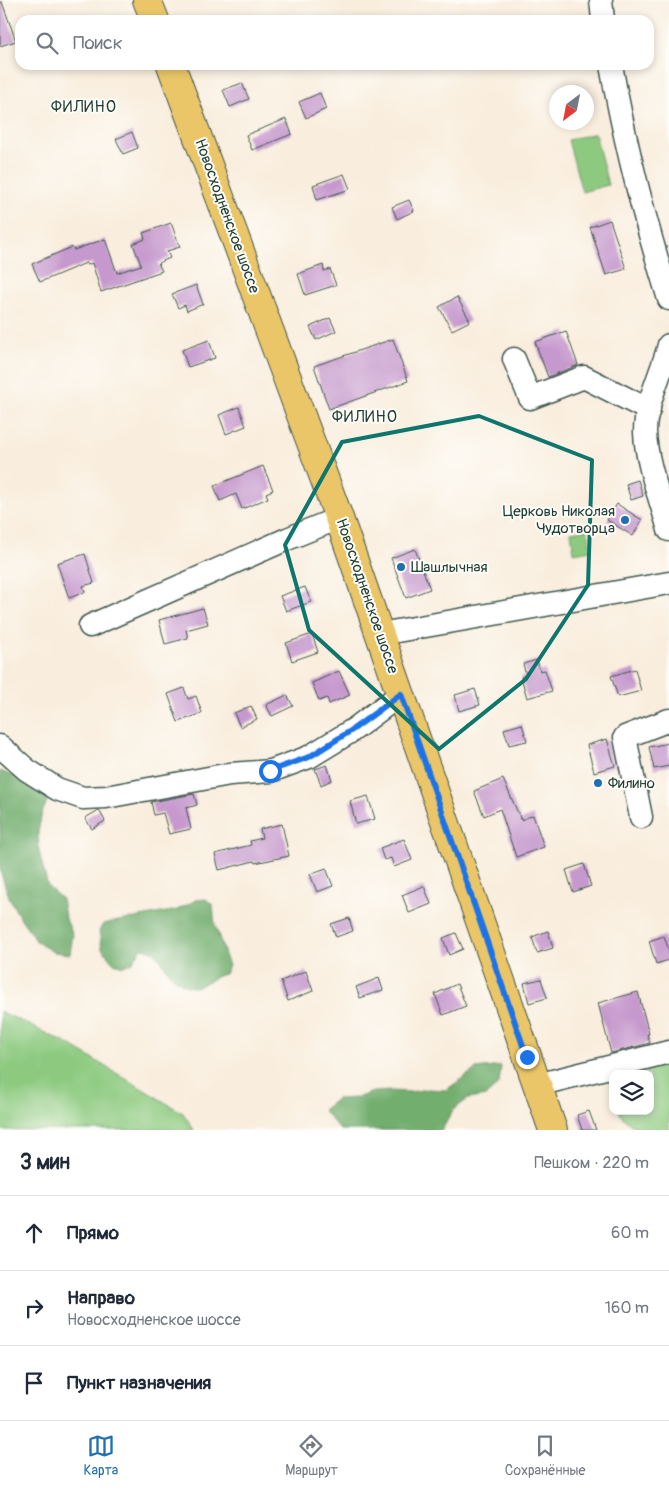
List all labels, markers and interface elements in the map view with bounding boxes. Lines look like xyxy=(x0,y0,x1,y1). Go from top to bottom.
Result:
search box xyxy=(15,15,654,70)
icon: search xyxy=(33,29,61,57)
text: Поиск xyxy=(73,31,123,55)
north arrow xyxy=(549,85,594,130)
district label: ФИЛИНО xyxy=(51,97,117,117)
street label: Новосходненское шоссе xyxy=(190,136,264,296)
district label: ФИЛИНО xyxy=(332,407,398,427)
place label: Церковь Николая Чудотворца xyxy=(503,502,615,538)
marker: Церковь Николая Чудотворца xyxy=(619,514,631,526)
street label: Новосходненское шоссе xyxy=(331,516,403,677)
place label: Шашлычная xyxy=(411,558,488,577)
marker: Шашлычная xyxy=(395,561,407,573)
route start xyxy=(259,760,282,783)
place label: Филино xyxy=(608,774,655,793)
marker: Филино xyxy=(592,777,604,789)
route end xyxy=(516,1046,539,1069)
map controls xyxy=(609,1070,654,1115)
button: layers xyxy=(609,1070,654,1115)
text: 3 мин xyxy=(20,1149,70,1176)
text: Пешком · 220 m xyxy=(534,1153,649,1173)
icon: ahead xyxy=(20,1219,48,1247)
text: Прямо xyxy=(67,1221,119,1245)
text: 60 m xyxy=(611,1223,649,1243)
text: Направо xyxy=(67,1286,135,1310)
icon: right xyxy=(20,1294,48,1322)
text: 160 m xyxy=(605,1298,649,1318)
text: Новосходненское шоссе xyxy=(67,1310,241,1330)
icon: arrive xyxy=(20,1369,48,1397)
text: Пункт назначения xyxy=(67,1371,211,1395)
tab: Карта xyxy=(83,1432,118,1479)
tab: Маршрут xyxy=(285,1432,338,1479)
tab: Сохранённые xyxy=(505,1432,586,1479)

